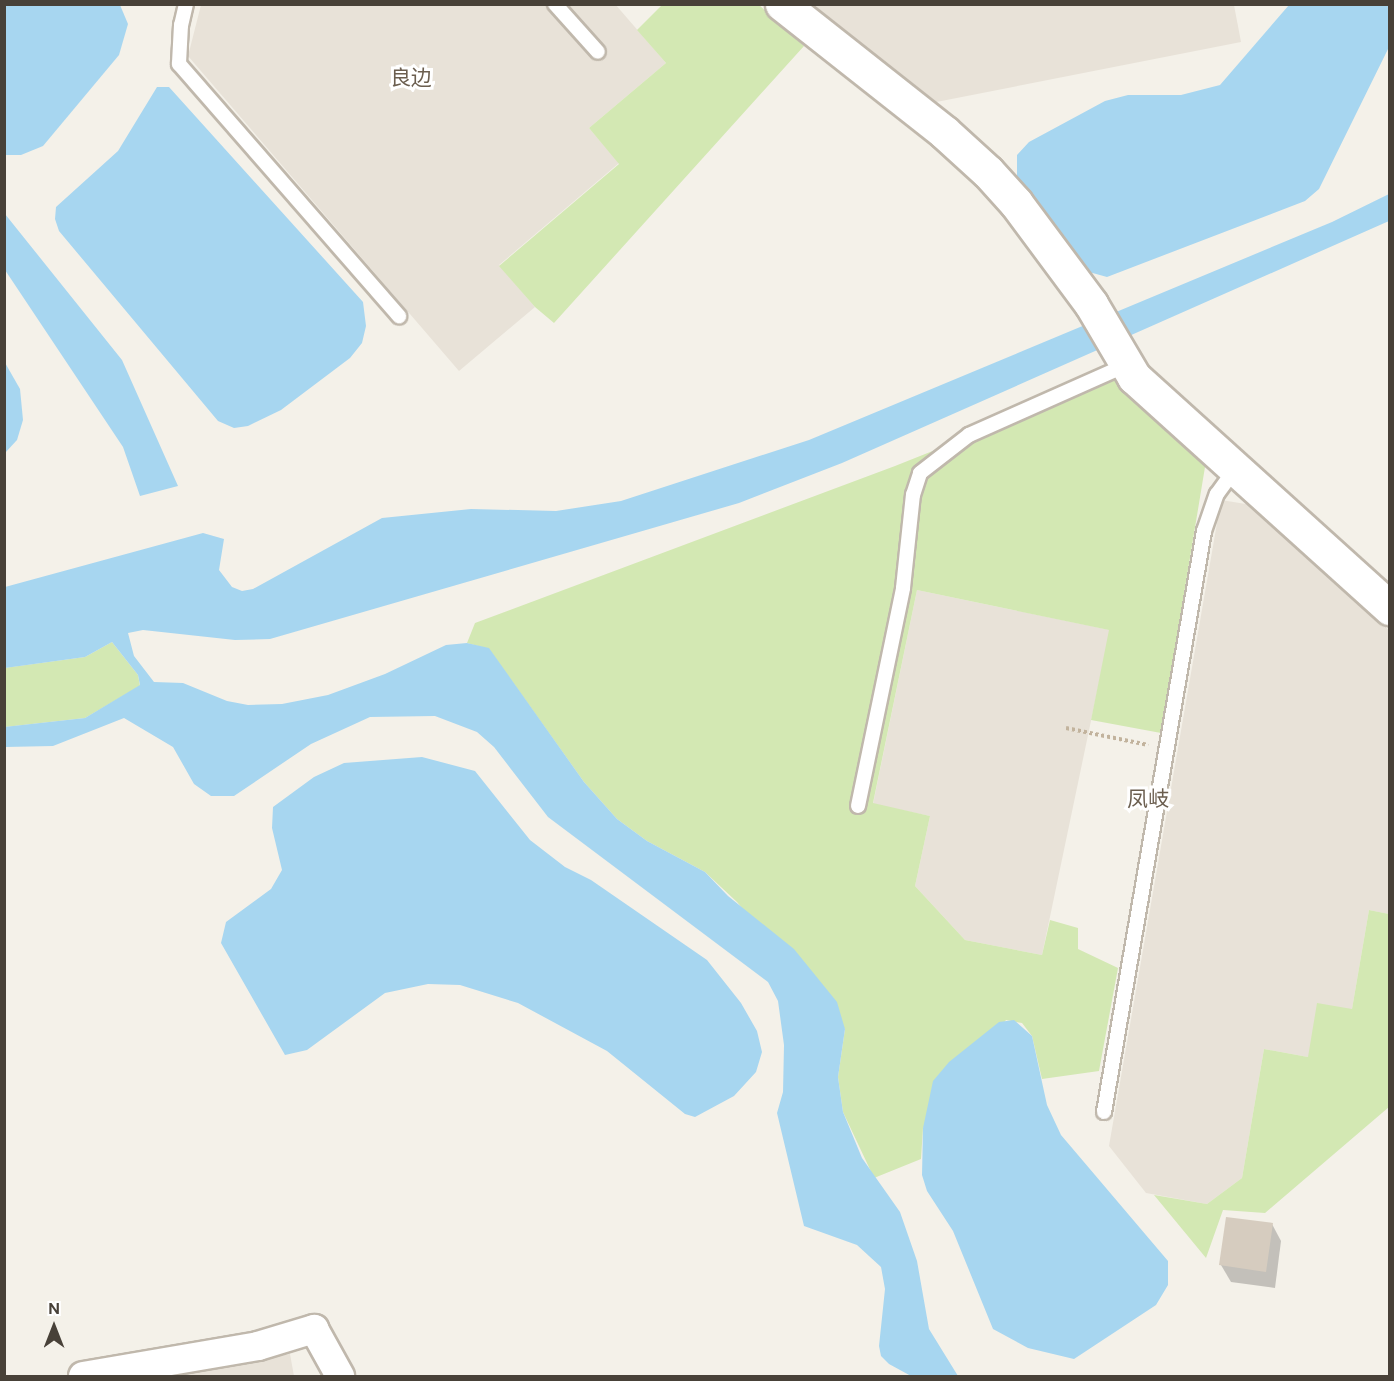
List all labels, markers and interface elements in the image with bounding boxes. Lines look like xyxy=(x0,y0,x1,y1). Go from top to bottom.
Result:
district label: 良边 xyxy=(390,65,432,91)
district label: 凤岐 xyxy=(1127,786,1169,812)
north arrow xyxy=(24,1297,84,1357)
text: N xyxy=(48,1298,60,1319)

